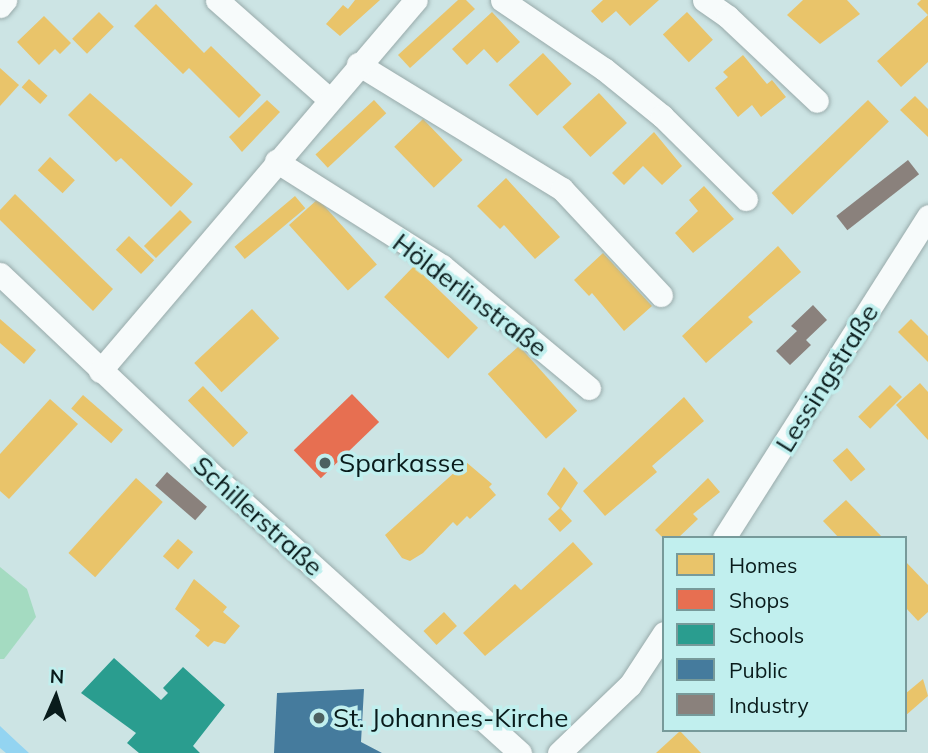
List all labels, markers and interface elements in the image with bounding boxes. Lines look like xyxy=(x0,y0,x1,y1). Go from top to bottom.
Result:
street label: Hölderlinstraße xyxy=(387,227,553,363)
street label: Lessingstraße xyxy=(769,298,885,458)
place label: Sparkasse xyxy=(339,447,465,479)
street label: Schillerstraße xyxy=(187,450,329,582)
marker: Sparkasse xyxy=(317,455,333,471)
legend xyxy=(662,536,907,732)
text: Homes xyxy=(729,552,797,578)
text: Shops xyxy=(729,587,789,613)
text: Schools xyxy=(729,622,804,648)
text: Public xyxy=(729,657,788,683)
north arrow xyxy=(21,662,91,732)
text: N xyxy=(49,664,65,688)
text: Industry xyxy=(729,692,809,718)
place label: St. Johannes-Kirche xyxy=(333,702,568,734)
marker: St. Johannes-Kirche xyxy=(311,710,327,726)

